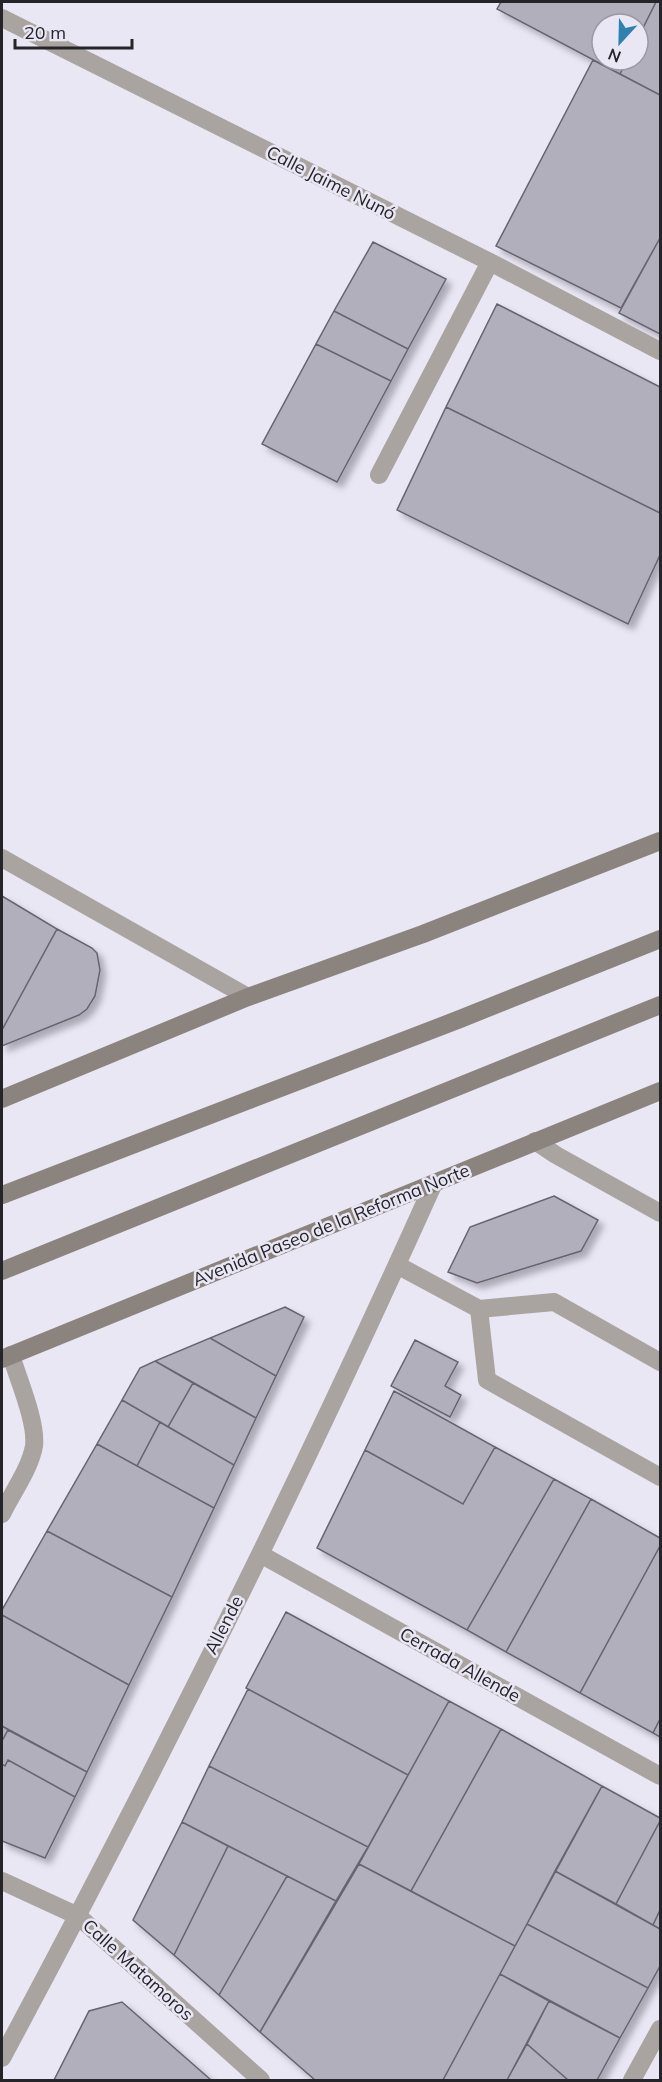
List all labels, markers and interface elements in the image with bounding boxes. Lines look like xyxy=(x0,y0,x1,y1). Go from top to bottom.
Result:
scale bar xyxy=(15,12,132,50)
north arrow xyxy=(590,12,650,72)
text: 20 m xyxy=(24,21,66,44)
text: N xyxy=(605,44,624,67)
street label: Calle Jaime Nunó xyxy=(263,140,400,225)
street label: Avenida Paseo de la Reforma Norte xyxy=(189,1158,473,1291)
street label: Allende xyxy=(199,1592,248,1658)
street label: Cerrada Allende xyxy=(396,1622,525,1707)
street label: Calle Matamoros xyxy=(78,1914,198,2025)

